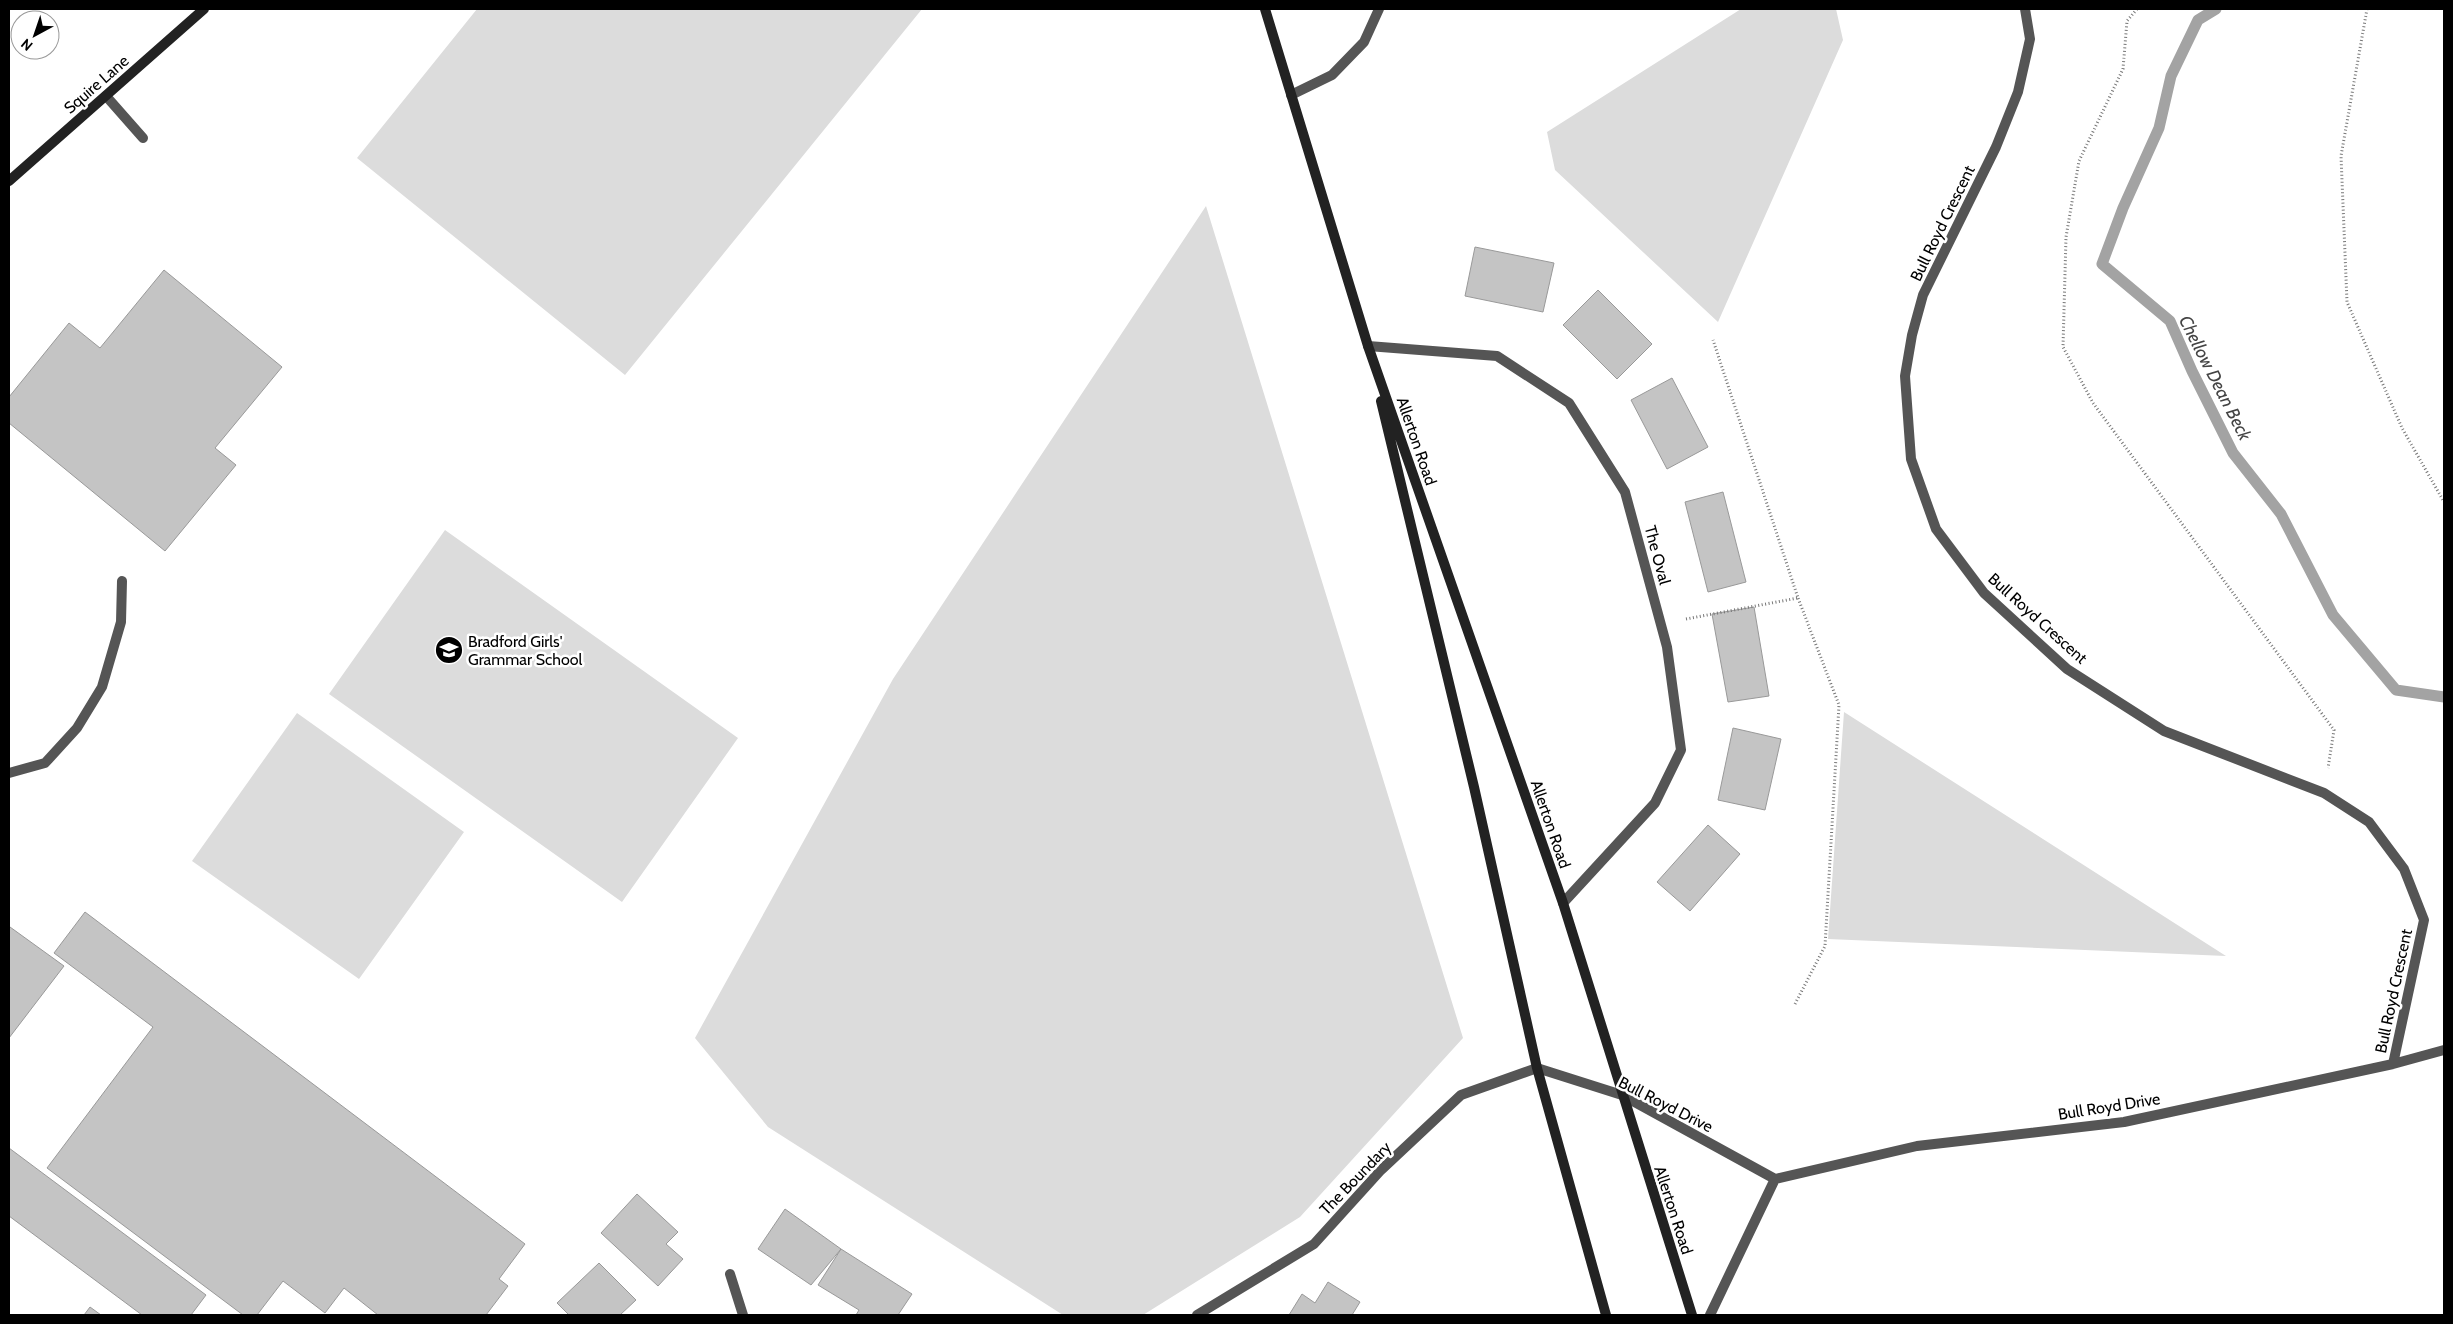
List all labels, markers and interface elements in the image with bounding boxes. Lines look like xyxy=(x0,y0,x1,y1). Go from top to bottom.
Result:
north arrow xyxy=(10,10,60,60)
text: N xyxy=(17,35,36,55)
street label: Squire Lane xyxy=(60,51,133,118)
street label: Bull Royd Crescent xyxy=(1906,162,1979,284)
water label: Chellow Dean Beck xyxy=(2174,312,2257,445)
street label: Allerton Road xyxy=(1393,395,1440,488)
street label: The Oval xyxy=(1641,523,1675,587)
street label: Bull Royd Crescent xyxy=(1984,569,2091,668)
place label: Bradford Girls' Grammar School xyxy=(468,632,583,669)
school or university icon: Bradford Girls' Grammar School xyxy=(434,635,464,665)
street label: Allerton Road xyxy=(1527,778,1574,871)
street label: Bull Royd Crescent xyxy=(2371,927,2416,1055)
street label: Bull Royd Drive xyxy=(1615,1073,1716,1136)
street label: Bull Royd Drive xyxy=(2057,1089,2162,1124)
street label: The Boundary xyxy=(1316,1138,1395,1219)
street label: Allerton Road xyxy=(1650,1164,1697,1257)

